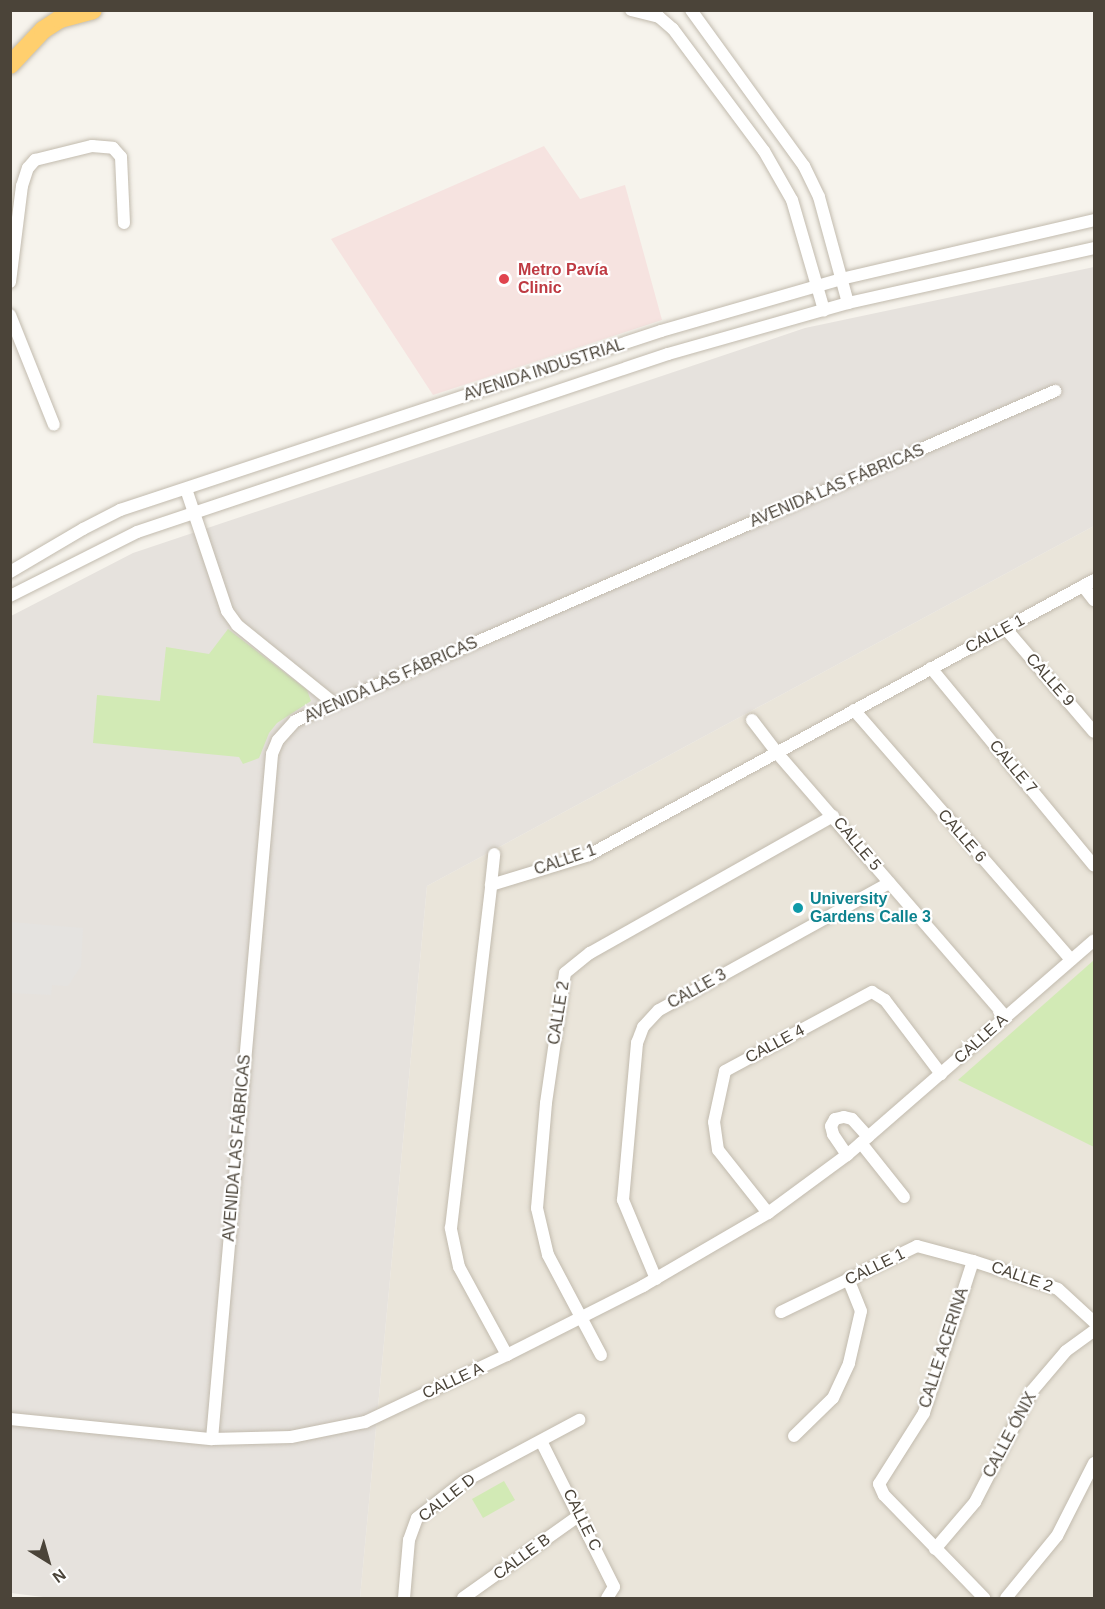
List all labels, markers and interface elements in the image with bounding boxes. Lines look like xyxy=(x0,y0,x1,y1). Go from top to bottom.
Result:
place label: Metro Pavía Clinic xyxy=(518,260,608,298)
marker: Metro Pavía Clinic xyxy=(495,270,513,288)
street label: AVENIDA INDUSTRIAL xyxy=(461,335,627,405)
street label: AVENIDA LAS FÁBRICAS xyxy=(747,440,927,532)
street label: CALLE 1 xyxy=(962,610,1028,658)
street label: AVENIDA LAS FÁBRICAS xyxy=(301,633,481,727)
street label: CALLE 9 xyxy=(1022,650,1078,710)
street label: CALLE 7 xyxy=(985,736,1041,798)
street label: CALLE 6 xyxy=(934,806,990,866)
street label: CALLE 5 xyxy=(829,813,885,875)
street label: CALLE 1 xyxy=(532,840,598,880)
place label: University Gardens Calle 3 xyxy=(810,889,931,927)
marker: University Gardens Calle 3 xyxy=(791,901,805,915)
street label: CALLE 3 xyxy=(664,965,730,1013)
street label: CALLE 2 xyxy=(545,980,573,1046)
street label: CALLE A xyxy=(950,1010,1012,1068)
street label: CALLE 4 xyxy=(742,1020,808,1068)
street label: AVENIDA LAS FÁBRICAS xyxy=(219,1053,255,1243)
street label: CALLE 1 xyxy=(842,1244,908,1290)
street label: CALLE 2 xyxy=(989,1257,1055,1297)
street label: CALLE ACERINA xyxy=(915,1285,973,1411)
street label: CALLE A xyxy=(419,1358,487,1404)
street label: CALLE ÓNIX xyxy=(979,1389,1041,1481)
street label: CALLE D xyxy=(415,1470,479,1526)
street label: CALLE C xyxy=(559,1486,605,1554)
street label: CALLE B xyxy=(490,1530,554,1584)
north arrow xyxy=(18,1531,78,1591)
text: N xyxy=(49,1566,69,1586)

